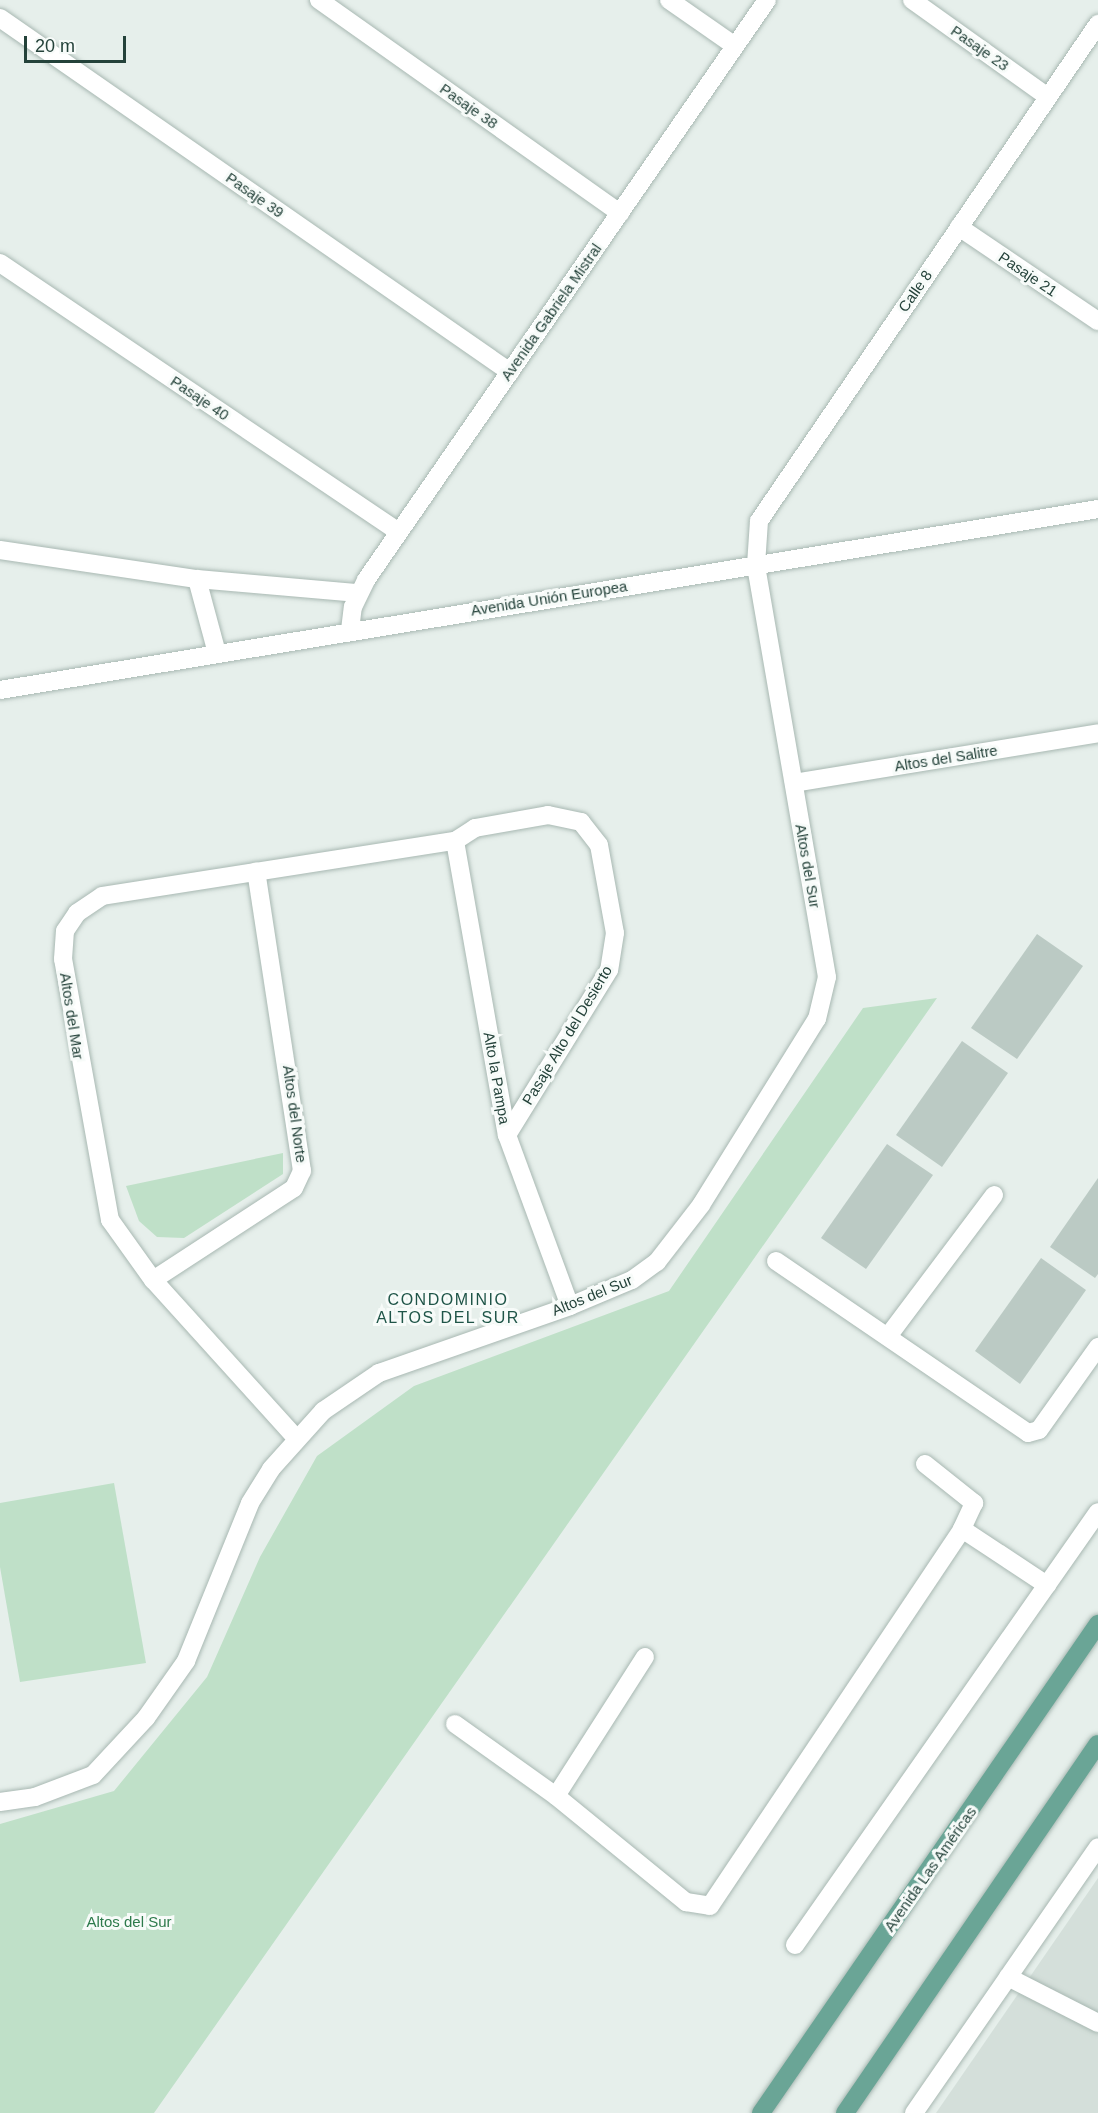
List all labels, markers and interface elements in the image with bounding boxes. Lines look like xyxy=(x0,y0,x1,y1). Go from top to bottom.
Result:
street label: Pasaje 23 xyxy=(948,21,1012,75)
scale bar xyxy=(27,24,129,62)
text: 20 m xyxy=(35,36,75,56)
street label: Pasaje 38 xyxy=(437,79,501,133)
street label: Pasaje 39 xyxy=(223,168,287,222)
street label: Avenida Gabriela Mistral xyxy=(497,240,605,384)
street label: Pasaje 21 xyxy=(995,248,1061,300)
street label: Calle 8 xyxy=(894,267,936,315)
street label: Pasaje 40 xyxy=(167,372,233,424)
street label: Avenida Unión Europea xyxy=(469,577,629,619)
street label: Altos del Salitre xyxy=(893,741,999,775)
street label: Altos del Sur xyxy=(792,823,824,909)
street label: Pasaje Alto del Desierto xyxy=(518,962,616,1108)
street label: Altos del Mar xyxy=(56,971,88,1061)
street label: Alto la Pampa xyxy=(480,1030,514,1126)
street label: Altos del Norte xyxy=(279,1064,311,1164)
street label: Altos del Sur xyxy=(549,1271,635,1319)
district label: CONDOMINIO ALTOS DEL SUR xyxy=(376,1290,520,1328)
street label: Avenida Las Américas xyxy=(880,1803,980,1935)
park label: Altos del Sur xyxy=(86,1913,172,1931)

